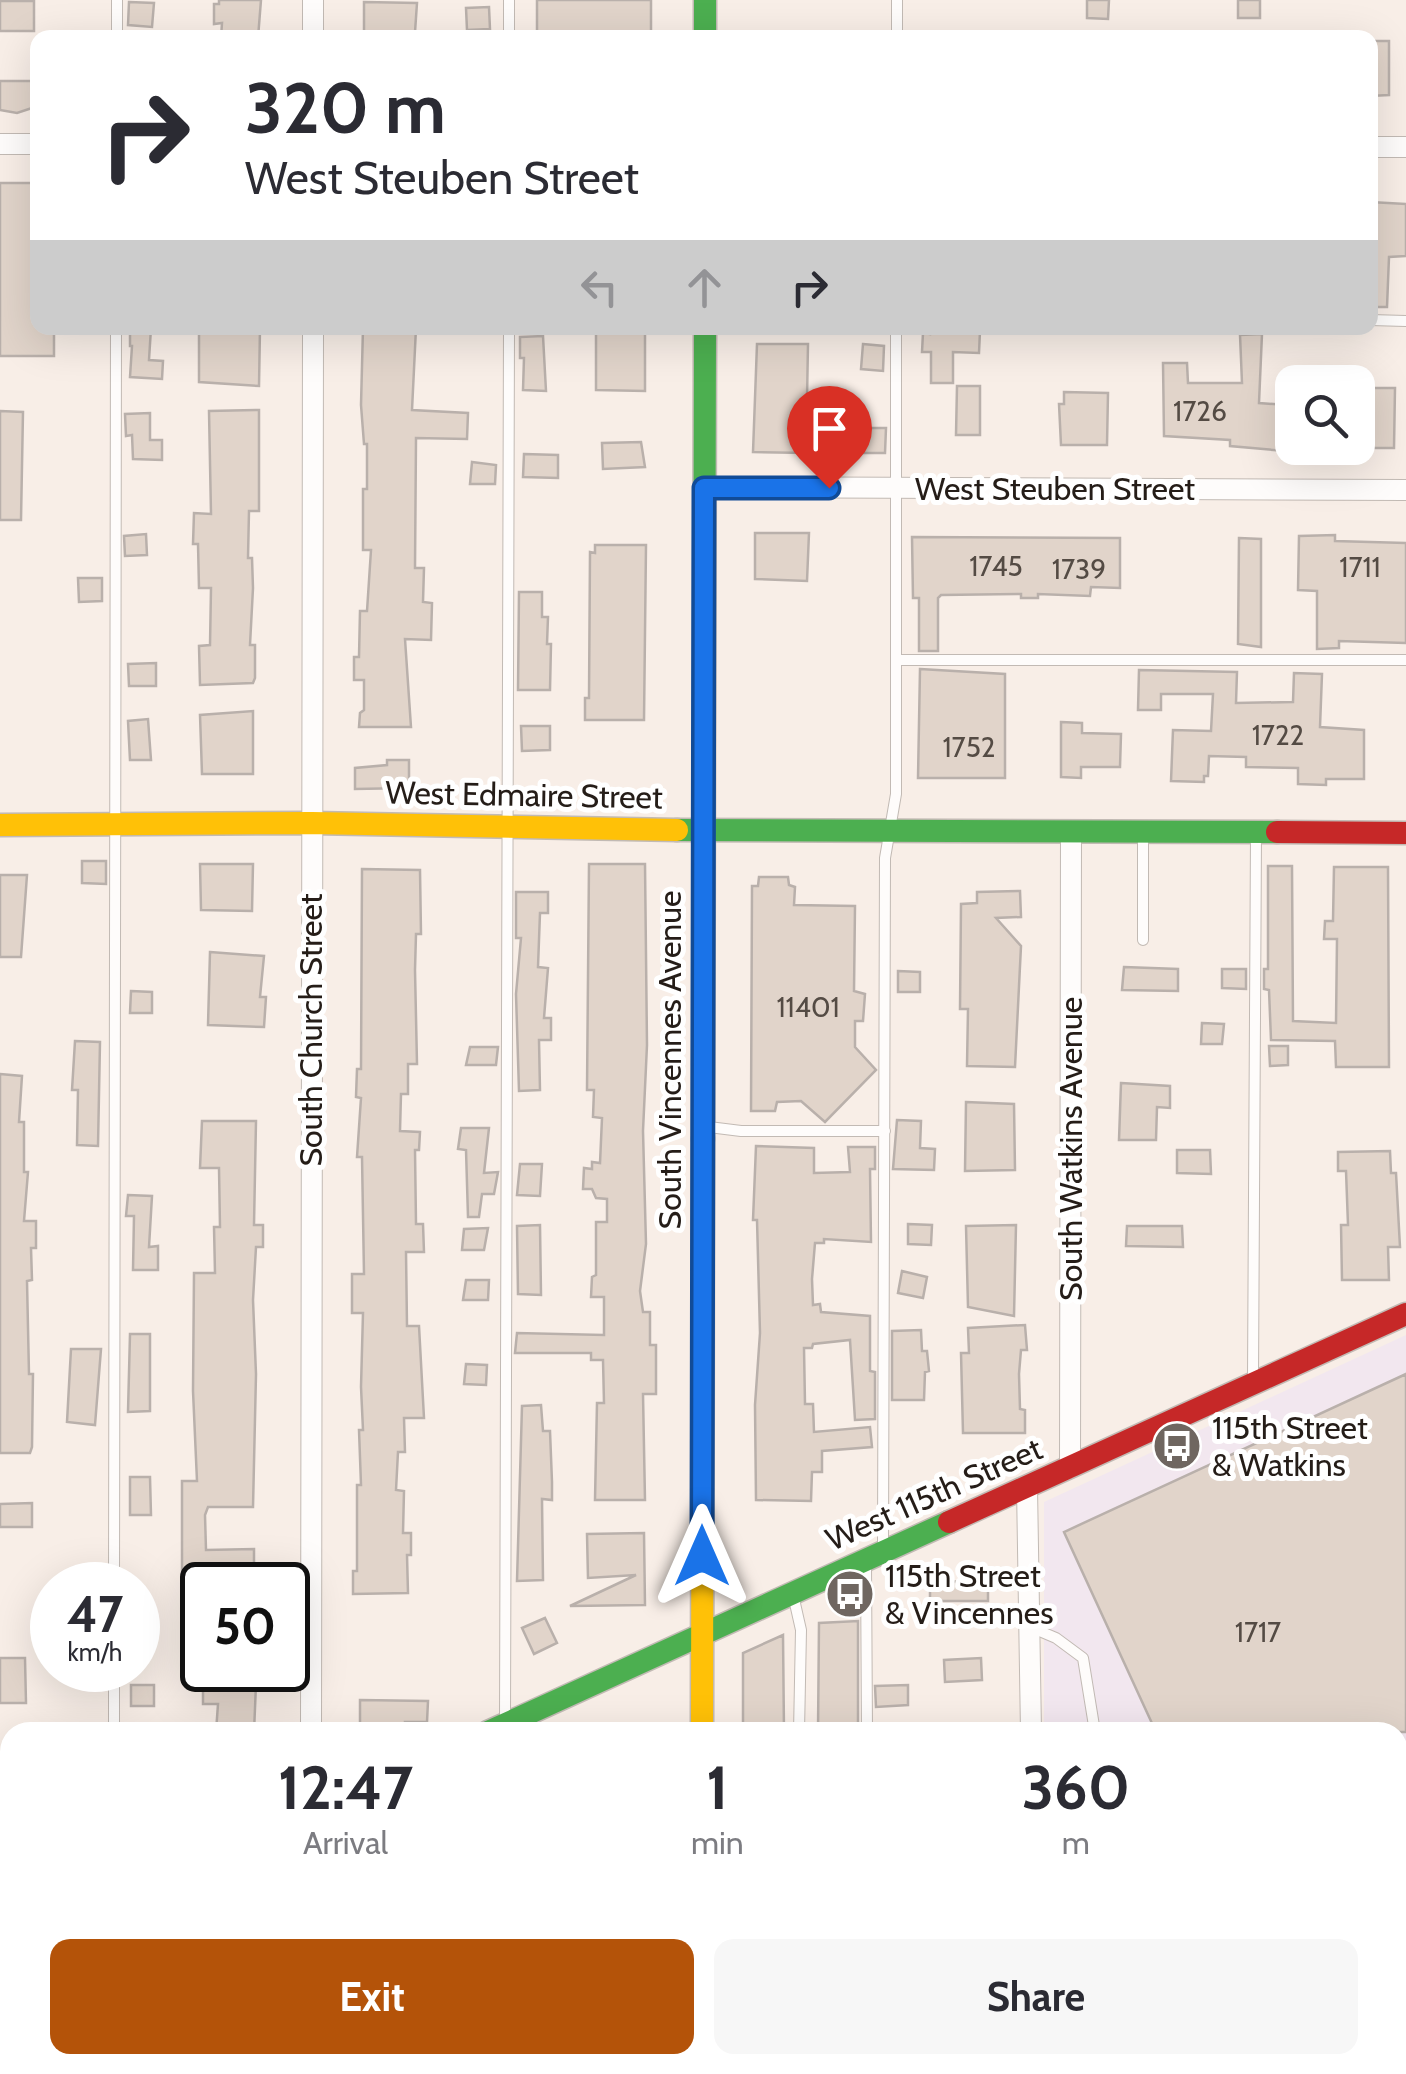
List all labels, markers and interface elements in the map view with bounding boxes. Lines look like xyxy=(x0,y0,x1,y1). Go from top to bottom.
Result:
text: 320 m xyxy=(245,65,446,151)
icon: right xyxy=(80,70,210,200)
text: West Steuben Street xyxy=(245,151,639,205)
icon: left xyxy=(572,260,627,315)
icon: ahead xyxy=(677,260,732,315)
icon: right xyxy=(782,260,837,315)
map controls xyxy=(1275,365,1375,465)
button: search xyxy=(1275,365,1375,465)
pin xyxy=(787,386,872,489)
house number: 1726 xyxy=(1173,394,1227,428)
icon: arrive xyxy=(802,401,857,456)
street label: West Steuben Street xyxy=(915,469,1195,508)
house number: 1745 xyxy=(969,549,1023,583)
house number: 1711 xyxy=(1339,550,1381,584)
house number: 1739 xyxy=(1052,552,1106,586)
house number: 1722 xyxy=(1252,718,1304,752)
house number: 1752 xyxy=(942,730,996,764)
street label: West Edmaire Street xyxy=(385,773,663,816)
street label: South Vincennes Avenue xyxy=(650,891,689,1229)
street label: South Church Street xyxy=(291,893,330,1167)
house number: 11401 xyxy=(776,990,840,1024)
street label: South Watkins Avenue xyxy=(1051,997,1090,1301)
place label: 115th Street & Watkins xyxy=(1212,1408,1368,1484)
bus stop icon: 115th Street & Watkins xyxy=(1151,1420,1203,1472)
street label: West 115th Street xyxy=(820,1428,1048,1559)
position arrow xyxy=(650,1504,754,1608)
place label: 115th Street & Vincennes xyxy=(885,1556,1053,1632)
speed limit sign: 50 xyxy=(180,1562,310,1692)
bus stop icon: 115th Street & Vincennes xyxy=(824,1568,876,1620)
text: 47 xyxy=(67,1584,123,1645)
house number: 1717 xyxy=(1235,1615,1281,1649)
text: km/h xyxy=(68,1637,122,1667)
text: 12:47 xyxy=(278,1751,413,1824)
text: 1 xyxy=(706,1751,728,1824)
text: 360 xyxy=(1022,1751,1130,1824)
text: Arrival xyxy=(303,1823,388,1862)
text: min xyxy=(691,1823,744,1862)
text: m xyxy=(1062,1823,1090,1862)
button: Exit xyxy=(50,1939,694,2054)
button: Share xyxy=(714,1939,1358,2054)

